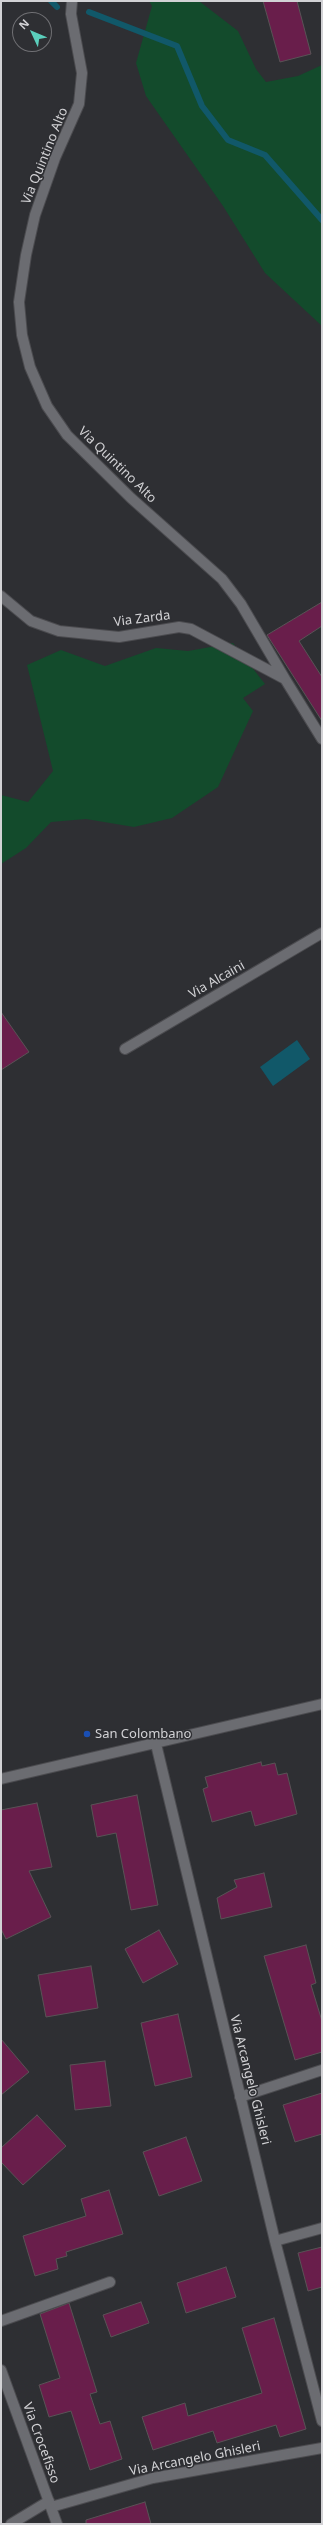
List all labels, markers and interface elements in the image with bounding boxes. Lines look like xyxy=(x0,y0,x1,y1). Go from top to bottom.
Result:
north arrow xyxy=(12,12,52,52)
text: N xyxy=(15,16,32,32)
street label: Via Quintino Alto xyxy=(18,105,72,207)
street label: Via Quintino Alto xyxy=(75,424,159,506)
street label: Via Zarda xyxy=(113,608,171,630)
street label: Via Alcaini xyxy=(186,958,248,1002)
place label: San Colombano xyxy=(95,1726,191,1742)
marker: San Colombano xyxy=(82,1729,92,1739)
street label: Via Arcangelo Ghisleri xyxy=(226,2013,274,2147)
street label: Via Crocefisso xyxy=(19,2401,63,2485)
street label: Via Arcangelo Ghisleri xyxy=(128,2439,262,2479)

